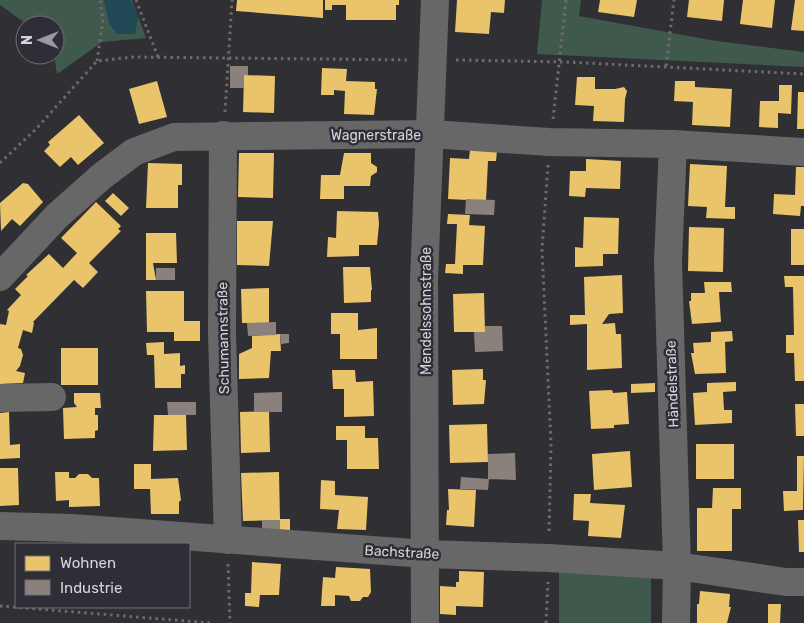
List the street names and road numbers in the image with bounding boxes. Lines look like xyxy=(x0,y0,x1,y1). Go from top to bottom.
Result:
street label: Wagnerstraße xyxy=(331,127,421,144)
street label: Mendelssohnstraße xyxy=(418,247,435,375)
street label: Schumannstraße xyxy=(214,282,233,394)
street label: Händelstraße xyxy=(662,340,683,428)
street label: Bachstraße xyxy=(364,542,440,563)

